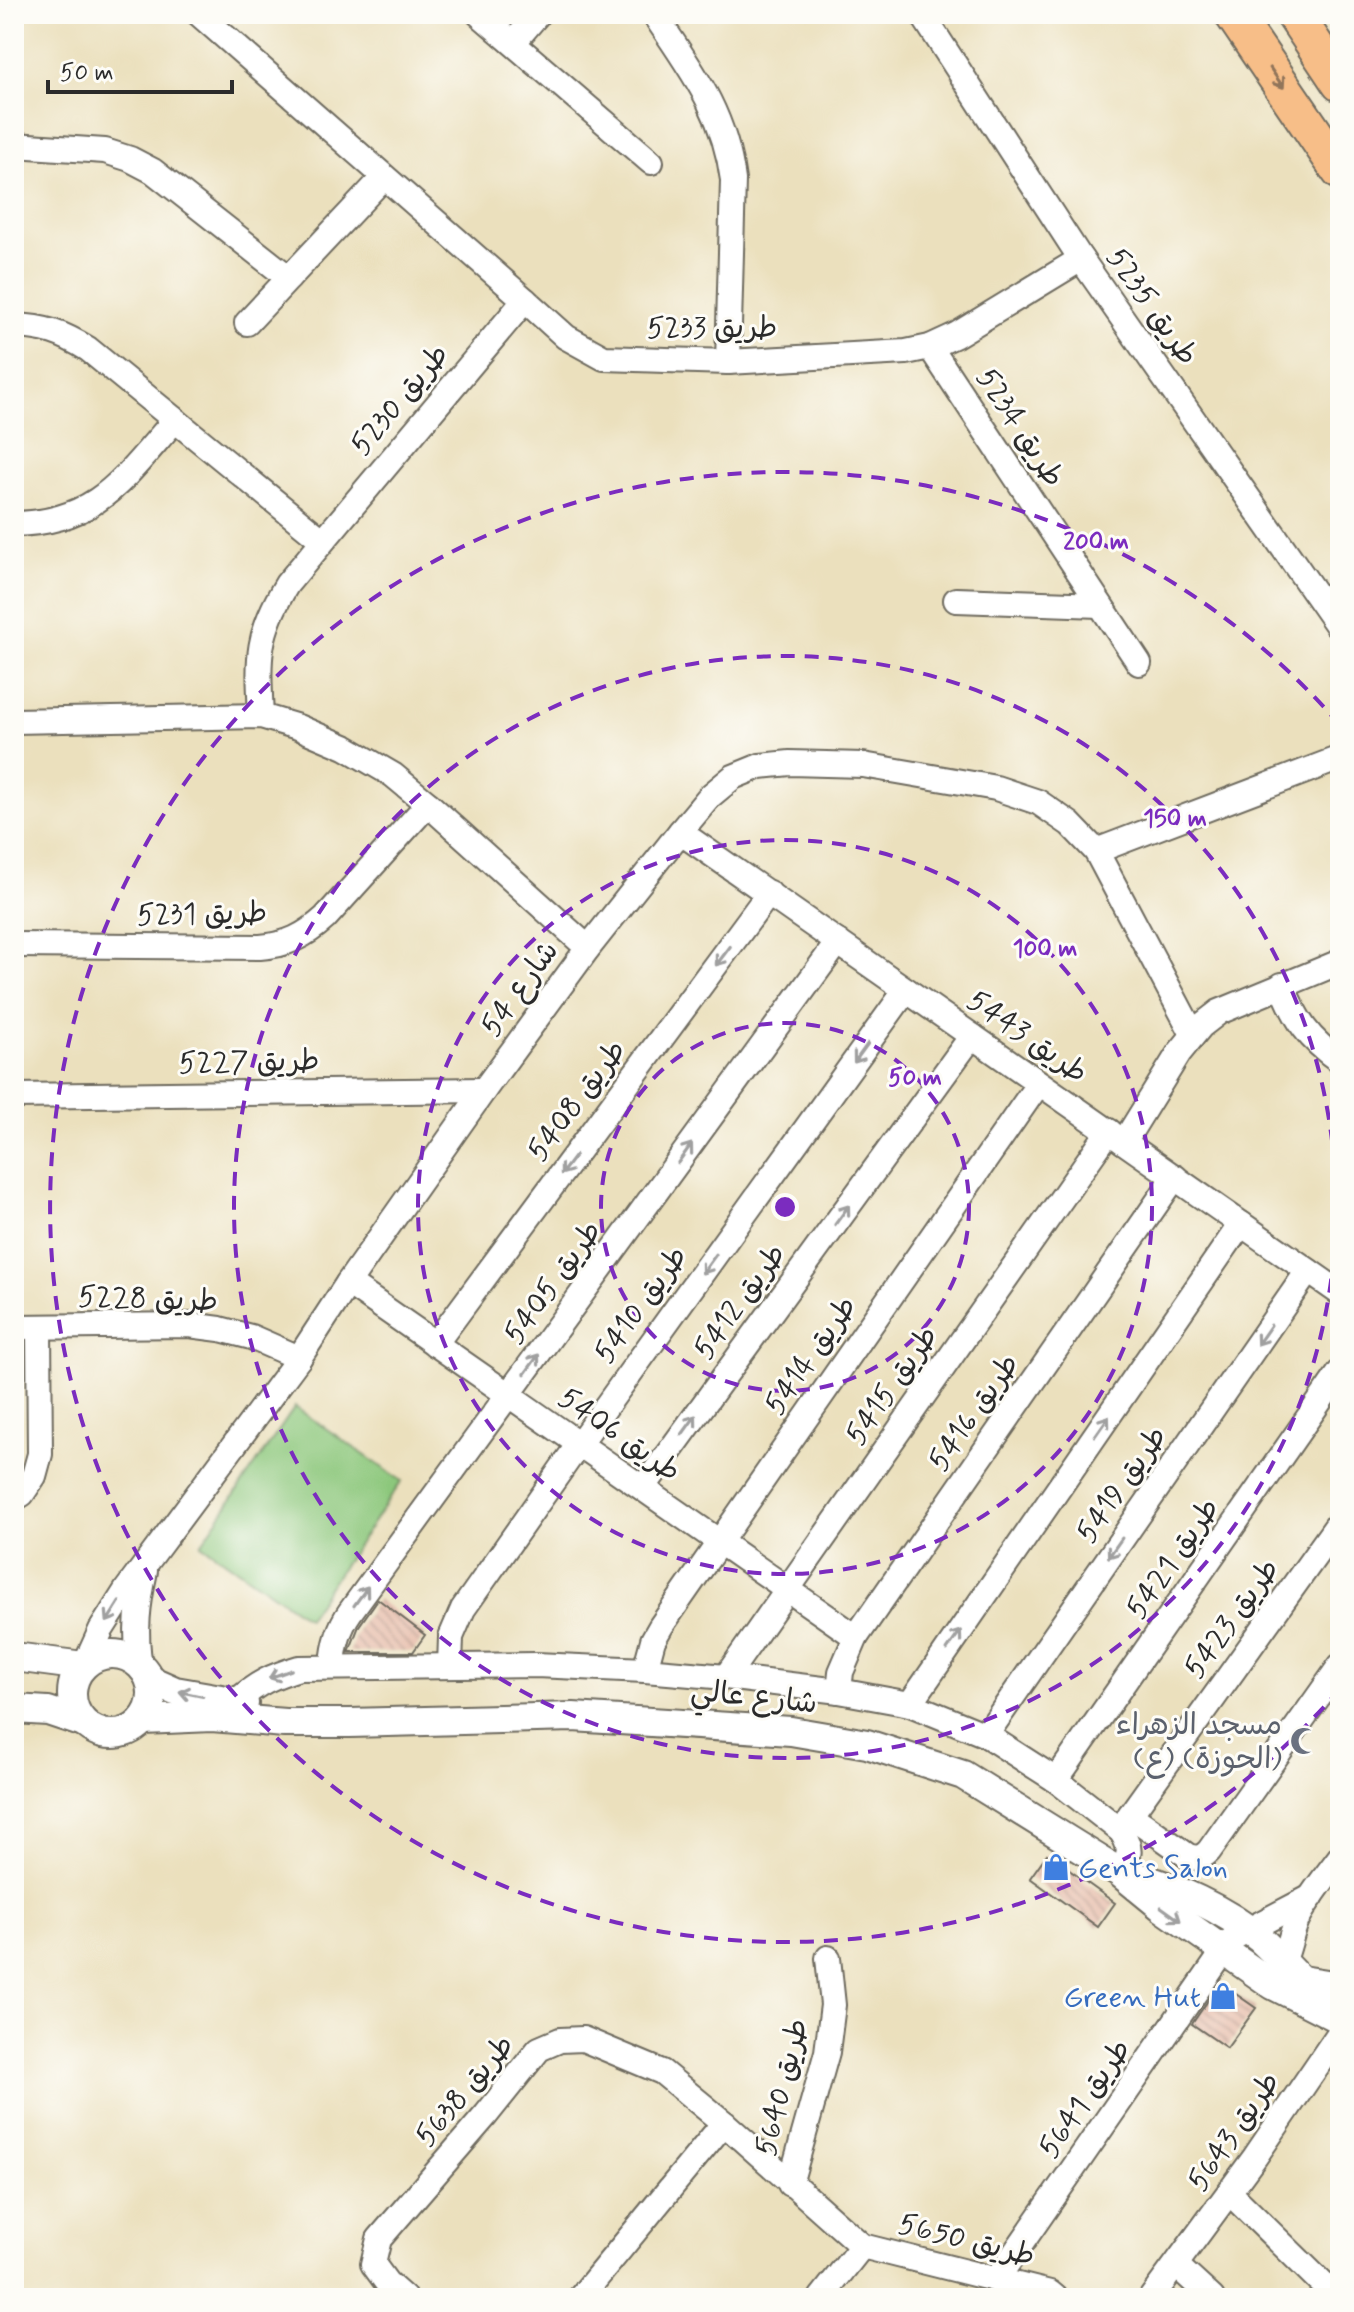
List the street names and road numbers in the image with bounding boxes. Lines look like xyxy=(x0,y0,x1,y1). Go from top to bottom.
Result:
street label: طريق 5235 xyxy=(1097,240,1207,373)
street label: طريق 5233 xyxy=(647,309,777,348)
street label: طريق 5230 xyxy=(342,336,458,464)
street label: طريق 5234 xyxy=(967,361,1073,495)
street label: طريق 5231 xyxy=(136,894,268,935)
street label: شارع 54 xyxy=(472,933,568,1045)
street label: طريق 5443 xyxy=(959,982,1095,1093)
street label: طريق 5408 xyxy=(519,1032,636,1169)
street label: طريق 5227 xyxy=(178,1042,320,1083)
street label: طريق 5405 xyxy=(495,1213,611,1352)
street label: طريق 5412 xyxy=(685,1236,795,1367)
street label: طريق 5410 xyxy=(586,1239,697,1371)
street label: طريق 5228 xyxy=(77,1278,218,1321)
street label: طريق 5414 xyxy=(756,1289,866,1423)
street label: طريق 5415 xyxy=(837,1319,947,1453)
street label: طريق 5416 xyxy=(920,1347,1029,1479)
street label: طريق 5406 xyxy=(550,1379,688,1492)
street label: طريق 5419 xyxy=(1068,1419,1177,1551)
street label: طريق 5421 xyxy=(1118,1491,1229,1627)
street label: طريق 5423 xyxy=(1176,1551,1289,1686)
street label: شارع عالي xyxy=(688,1671,819,1728)
street label: طريق 5640 xyxy=(747,2015,818,2160)
street label: طريق 5638 xyxy=(407,2027,523,2155)
street label: طريق 5641 xyxy=(1030,2032,1140,2166)
street label: طريق 5643 xyxy=(1179,2065,1289,2199)
street label: طريق 5650 xyxy=(894,2205,1039,2276)

